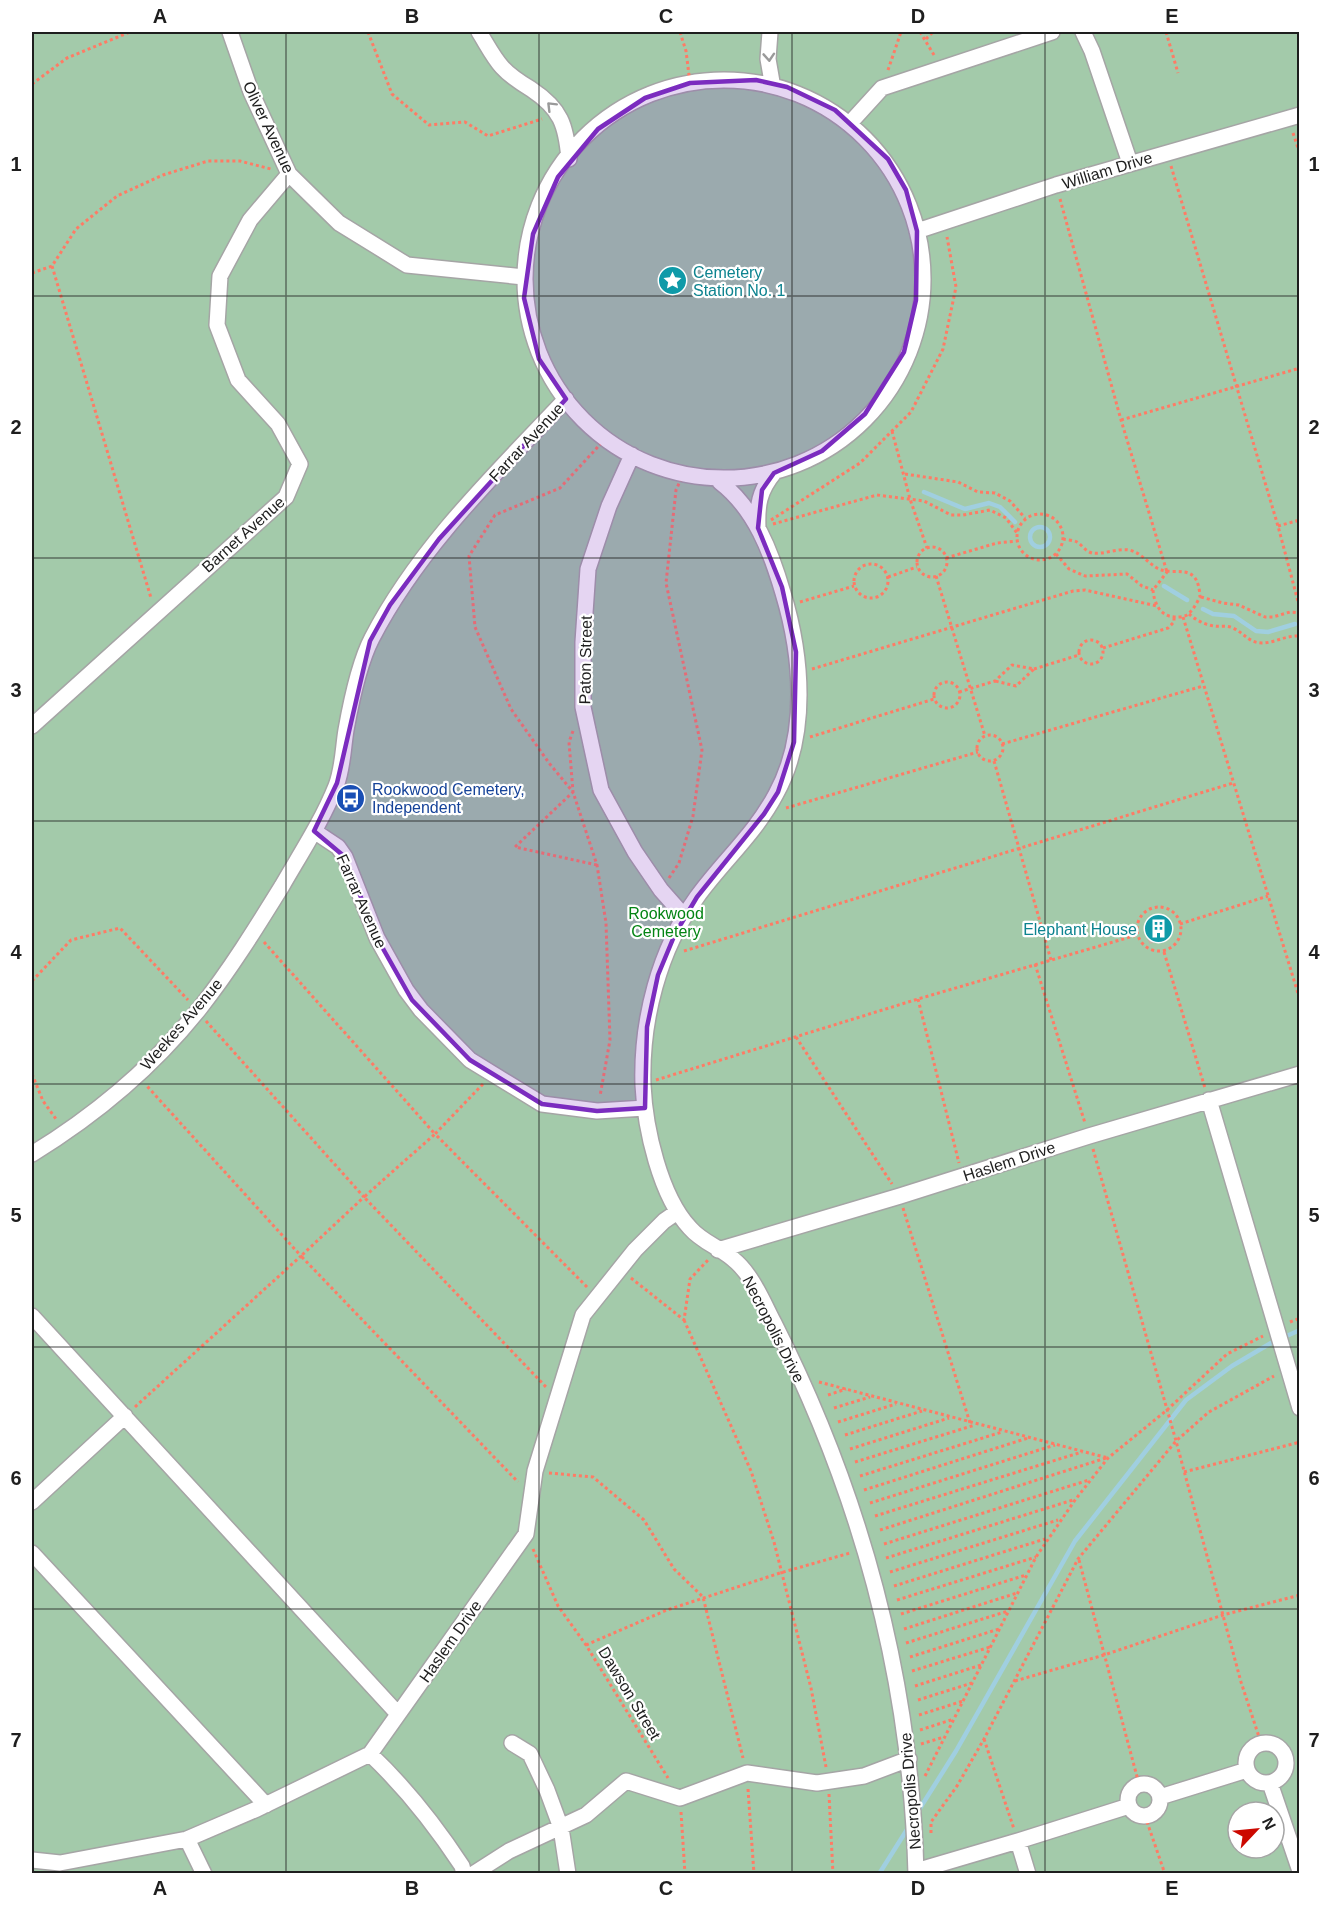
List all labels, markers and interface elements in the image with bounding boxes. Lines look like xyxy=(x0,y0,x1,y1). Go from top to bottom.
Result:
text: A xyxy=(153,5,167,27)
text: B xyxy=(405,5,419,27)
text: C xyxy=(659,5,673,27)
text: D xyxy=(911,5,925,27)
text: E xyxy=(1165,5,1179,27)
one-way arrow xyxy=(762,52,775,61)
street label: Oliver Avenue xyxy=(240,79,297,176)
one-way arrow xyxy=(547,102,558,112)
street label: William Drive xyxy=(1060,149,1154,192)
text: 1 xyxy=(10,153,22,175)
text: 1 xyxy=(1308,153,1320,175)
place label: Cemetery Station No. 1 xyxy=(693,264,786,299)
place icon: Cemetery Station No. 1 xyxy=(656,265,688,297)
street label: Farrar Avenue xyxy=(486,400,567,485)
text: 2 xyxy=(10,416,22,438)
text: 2 xyxy=(1308,416,1320,438)
street label: Barnet Avenue xyxy=(199,493,288,576)
street label: Paton Street xyxy=(576,615,595,705)
text: 3 xyxy=(10,679,22,701)
text: 3 xyxy=(1308,679,1320,701)
place label: Rookwood Cemetery, Independent xyxy=(372,781,525,816)
bus stop icon: Rookwood Cemetery, Independent xyxy=(335,782,367,814)
street label: Farrar Avenue xyxy=(333,852,390,951)
park label: Rookwood Cemetery xyxy=(628,905,704,940)
building icon: Elephant House xyxy=(1142,913,1174,945)
place label: Elephant House xyxy=(1023,921,1137,938)
text: 4 xyxy=(10,941,22,963)
text: 4 xyxy=(1308,941,1320,963)
street label: Weekes Avenue xyxy=(137,975,226,1073)
street label: Haslem Drive xyxy=(961,1139,1058,1184)
text: 5 xyxy=(10,1204,22,1226)
text: 5 xyxy=(1308,1204,1320,1226)
street label: Necropolis Drive xyxy=(739,1273,808,1385)
text: 6 xyxy=(10,1467,22,1489)
text: 6 xyxy=(1308,1467,1320,1489)
street label: Haslem Drive xyxy=(416,1597,485,1685)
street label: Dawson Street xyxy=(595,1644,664,1743)
text: 7 xyxy=(10,1729,22,1751)
text: 7 xyxy=(1308,1729,1320,1751)
street label: Necropolis Drive xyxy=(897,1732,924,1850)
north arrow xyxy=(1226,1800,1286,1860)
text: N xyxy=(1259,1815,1279,1833)
text: A xyxy=(153,1877,167,1899)
text: B xyxy=(405,1877,419,1899)
text: C xyxy=(659,1877,673,1899)
text: D xyxy=(911,1877,925,1899)
text: E xyxy=(1165,1877,1179,1899)

